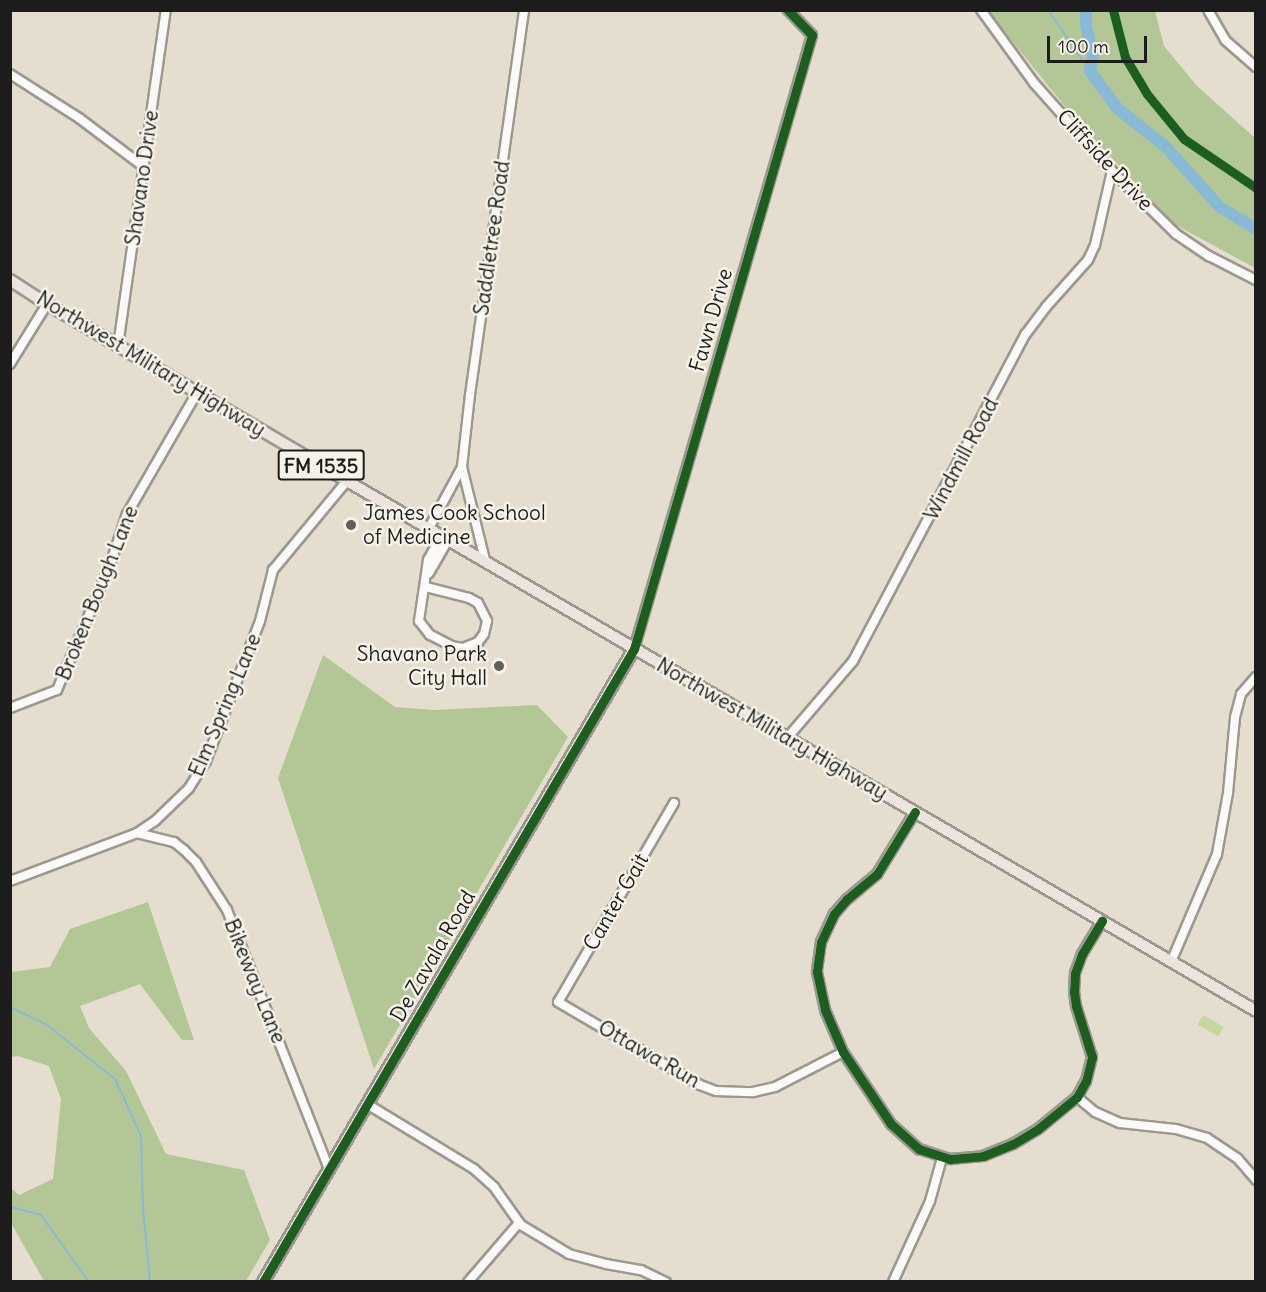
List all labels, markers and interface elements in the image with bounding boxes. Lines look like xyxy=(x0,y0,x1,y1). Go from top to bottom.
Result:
scale bar xyxy=(1050,24,1150,62)
text: 100 m xyxy=(1058,35,1109,58)
street label: Cliffside Drive xyxy=(1052,104,1158,216)
street label: Shavano Drive xyxy=(120,109,164,247)
street label: Saddletree Road xyxy=(469,159,515,317)
street label: Fawn Drive xyxy=(684,265,738,375)
street label: Northwest Military Highway xyxy=(32,286,270,442)
street label: Windmill Road xyxy=(918,393,1004,525)
road number: FM 1535 xyxy=(278,448,364,482)
place label: James Cook School of Medicine xyxy=(363,500,546,550)
street label: Broken Bough Lane xyxy=(50,502,144,684)
marker: James Cook School of Medicine xyxy=(344,518,358,532)
street label: Elm Spring Lane xyxy=(184,630,266,780)
place label: Shavano Park City Hall xyxy=(357,641,487,691)
street label: Northwest Military Highway xyxy=(652,652,892,806)
marker: Shavano Park City Hall xyxy=(492,659,506,673)
street label: Canter Gait xyxy=(578,849,654,955)
street label: De Zavala Road xyxy=(385,886,481,1026)
street label: Bikeway Lane xyxy=(219,915,291,1047)
street label: Ottawa Run xyxy=(594,1015,704,1093)

